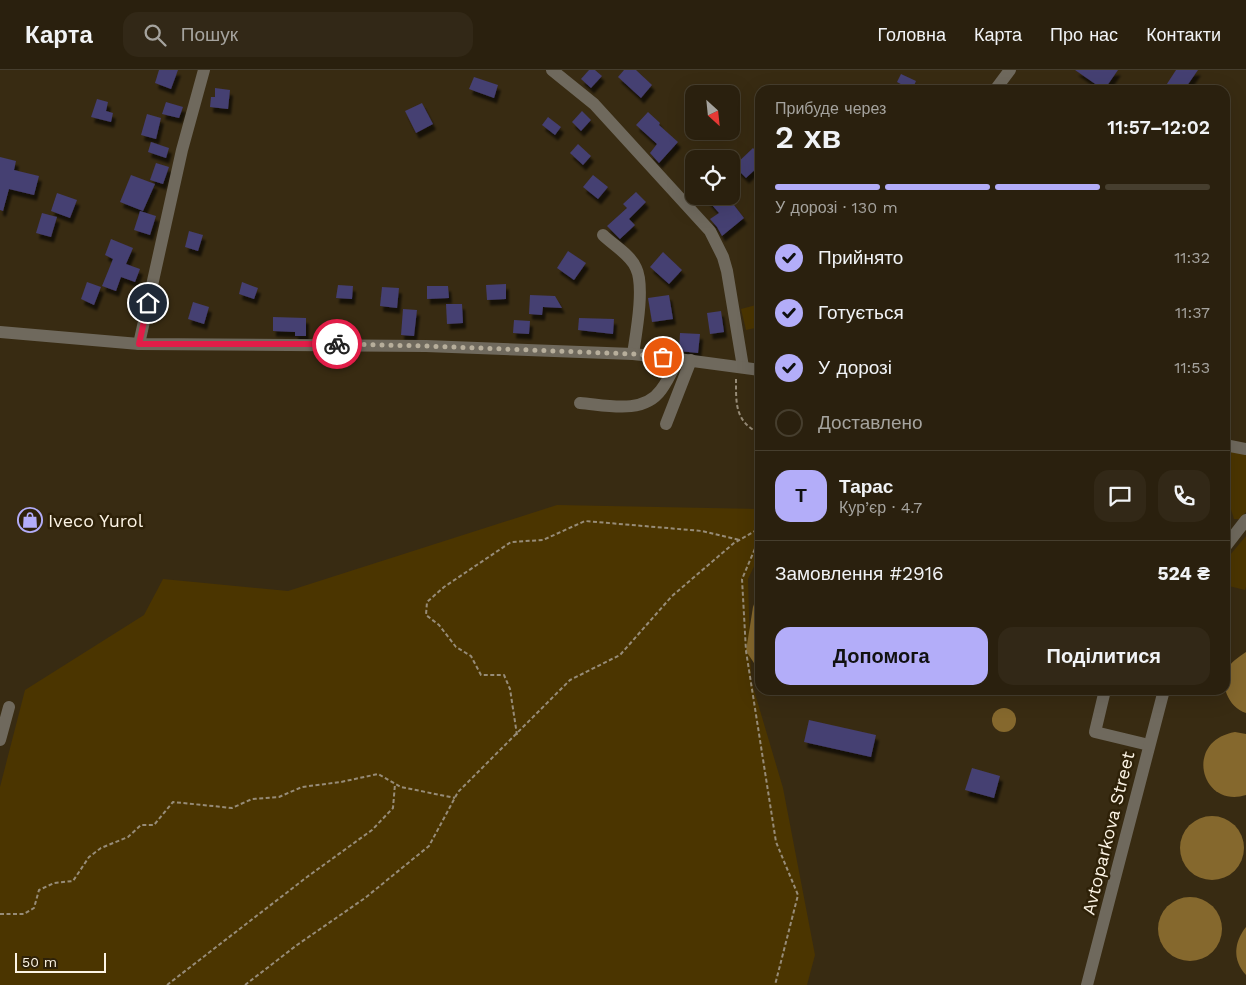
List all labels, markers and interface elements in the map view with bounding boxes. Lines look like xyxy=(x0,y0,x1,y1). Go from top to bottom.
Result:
search box xyxy=(123,12,473,57)
text: Карта xyxy=(25,21,93,49)
icon: search xyxy=(141,21,169,49)
text: Пошук xyxy=(181,23,238,46)
text: Головна xyxy=(878,24,946,45)
text: Карта xyxy=(974,24,1022,45)
text: Про нас xyxy=(1050,24,1118,45)
text: Контакти xyxy=(1146,24,1221,45)
north arrow xyxy=(685,85,740,140)
map controls xyxy=(685,85,740,205)
text: Прибуде через xyxy=(775,99,886,118)
text: 11:57–12:02 xyxy=(1107,116,1210,139)
text: 2 хв xyxy=(775,118,841,156)
button: locate xyxy=(685,150,740,205)
text: У дорозі · 130 m xyxy=(775,198,898,217)
icon: check xyxy=(775,244,803,272)
text: Прийнято xyxy=(818,246,903,269)
text: 11:32 xyxy=(1174,248,1210,267)
pin xyxy=(127,282,169,324)
icon: home xyxy=(134,289,162,317)
icon: check xyxy=(775,299,803,327)
text: Готується xyxy=(818,301,904,324)
text: 11:37 xyxy=(1175,303,1210,322)
courier xyxy=(312,319,362,369)
icon: bike xyxy=(323,330,351,358)
pin xyxy=(642,336,684,378)
icon: bag xyxy=(649,343,677,371)
icon: check xyxy=(775,354,803,382)
text: У дорозі xyxy=(818,356,892,379)
text: 11:53 xyxy=(1174,358,1210,377)
text: Доставлено xyxy=(818,411,923,434)
button: chat xyxy=(1094,470,1146,522)
button: phone xyxy=(1158,470,1210,522)
text: Тарас xyxy=(839,475,893,498)
text: Т xyxy=(795,484,807,507)
text: Кур’єр · 4.7 xyxy=(839,498,922,517)
shop icon: Iveco Yurol xyxy=(17,507,43,533)
place label: Iveco Yurol xyxy=(48,510,144,531)
text: Замовлення #2916 xyxy=(775,562,944,585)
text: 524 ₴ xyxy=(1157,562,1210,585)
button: Допомога xyxy=(775,627,988,685)
button: Поділитися xyxy=(998,627,1210,685)
street label: Avtoparkova Street xyxy=(1078,749,1139,917)
scale bar xyxy=(15,950,106,973)
text: 50 m xyxy=(22,954,57,970)

